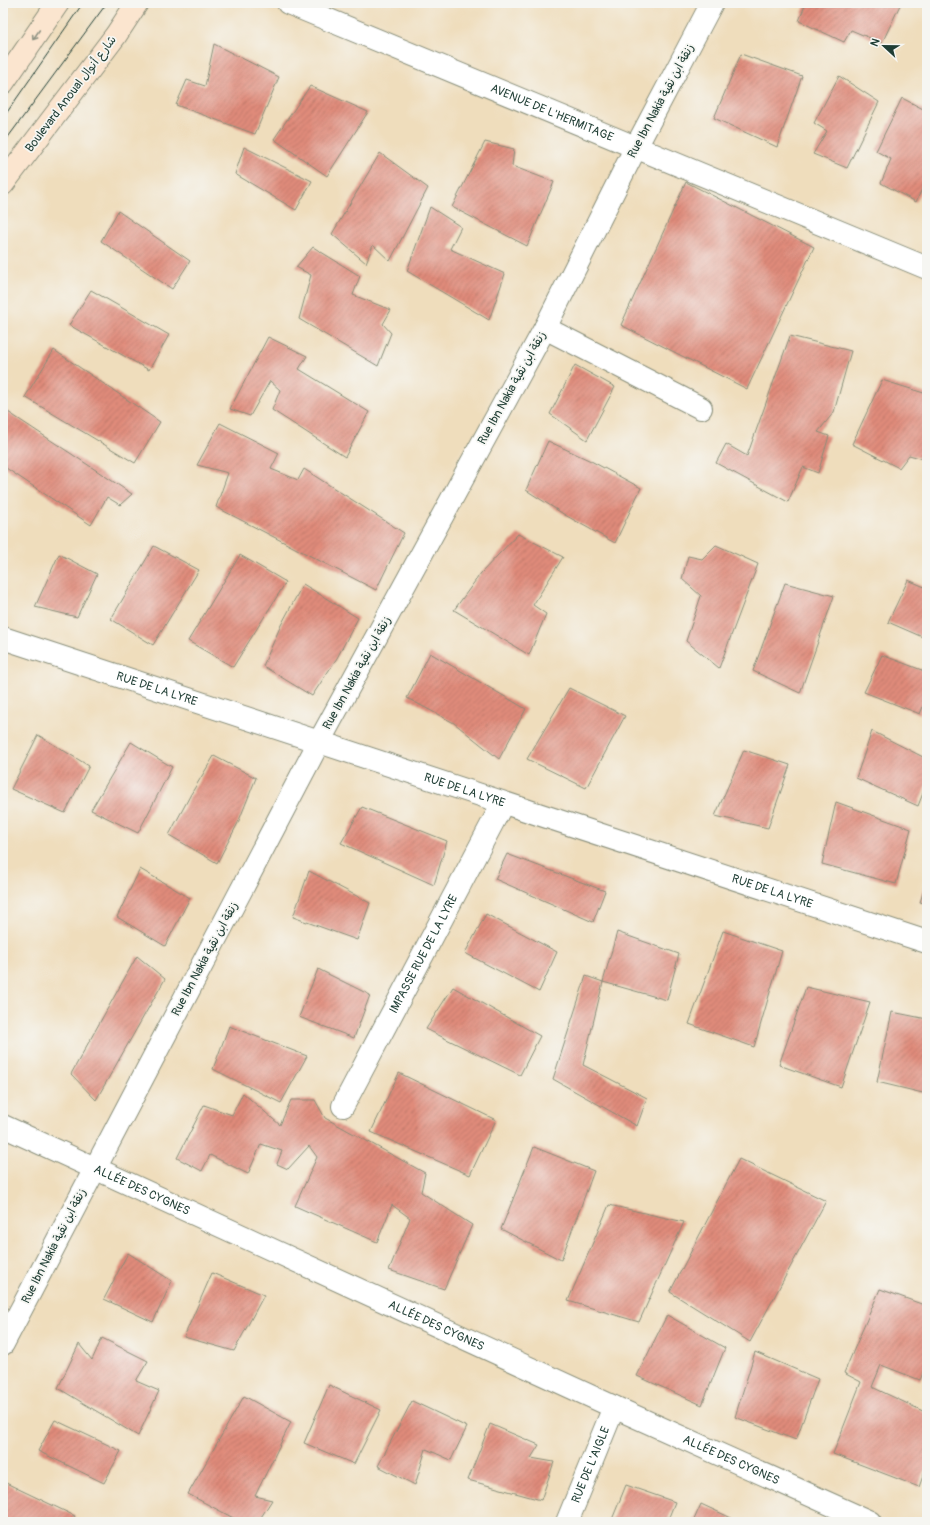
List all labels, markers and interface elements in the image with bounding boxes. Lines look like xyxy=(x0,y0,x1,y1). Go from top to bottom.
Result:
north arrow xyxy=(864,26,904,66)
one-way arrow xyxy=(32,30,40,41)
street label: Boulevard Anoual شارع أنوال xyxy=(22,33,121,156)
text: N xyxy=(868,36,883,48)
street label: Rue Ibn Nakia زنقة ابن نقية xyxy=(625,41,697,161)
street label: AVENUE DE L'HERMITAGE xyxy=(489,80,616,145)
street label: Rue Ibn Nakia زنقة ابن نقية xyxy=(475,329,549,447)
street label: Rue Ibn Nakia زنقة ابن نقية xyxy=(320,614,394,732)
street label: RUE DE LA LYRE xyxy=(114,668,199,709)
street label: RUE DE LA LYRE xyxy=(422,770,507,810)
street label: RUE DE LA LYRE xyxy=(730,871,815,911)
street label: IMPASSE RUE DE LA LYRE xyxy=(386,892,461,1016)
street label: Rue Ibn Nakia زنقة ابن نقية xyxy=(169,899,241,1019)
street label: ALLÉE DES CYGNES xyxy=(92,1161,192,1218)
street label: Rue Ibn Nakia زنقة ابن نقية xyxy=(18,1186,90,1306)
street label: ALLÉE DES CYGNES xyxy=(386,1297,487,1354)
street label: RUE DE L'AIGLE xyxy=(568,1424,613,1505)
street label: ALLÉE DES CYGNES xyxy=(681,1431,782,1488)

